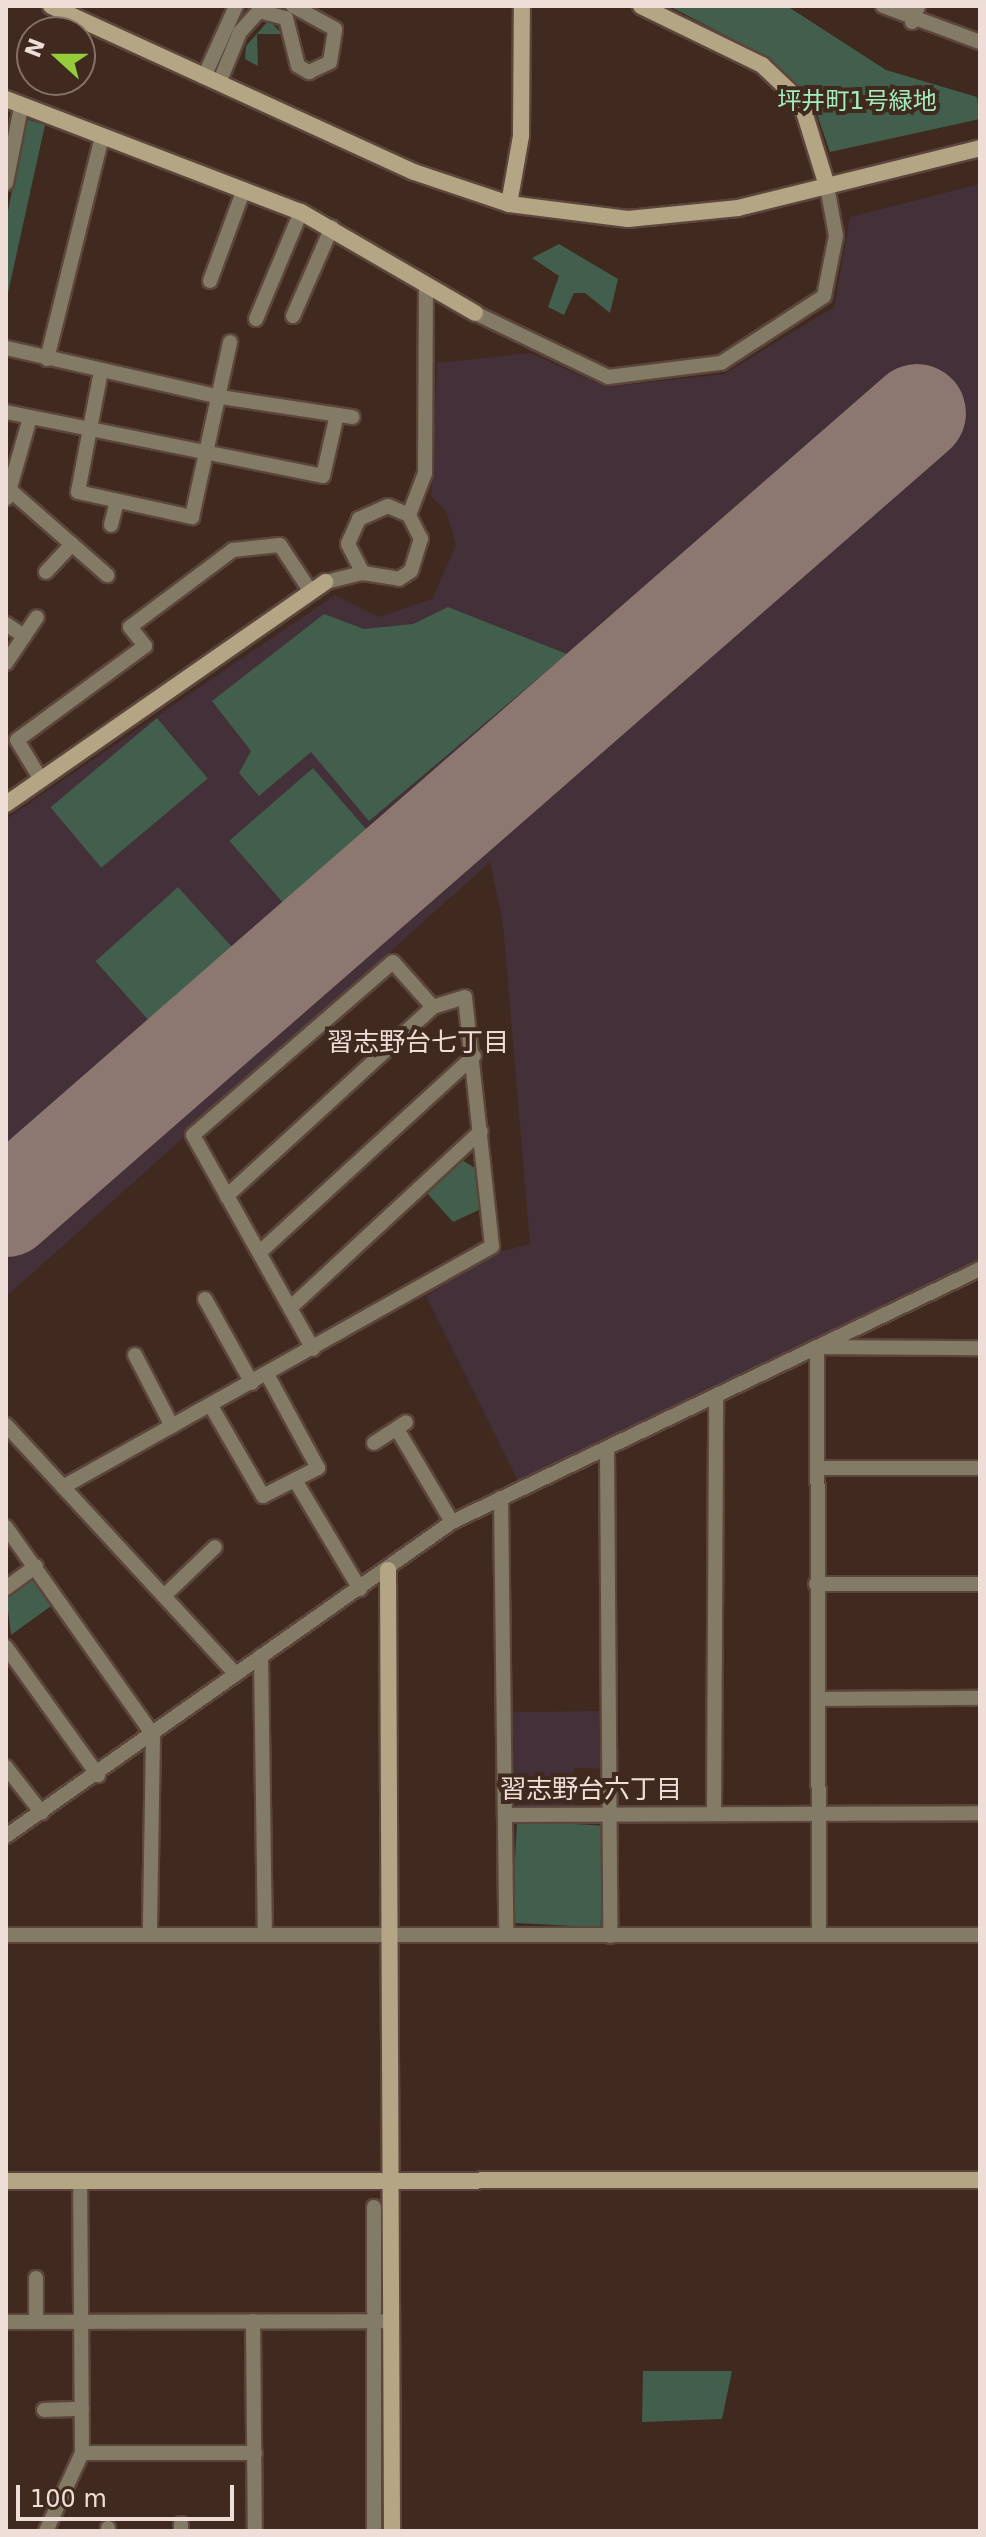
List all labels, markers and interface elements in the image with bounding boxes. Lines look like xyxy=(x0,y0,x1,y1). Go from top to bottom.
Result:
north arrow xyxy=(16,16,96,96)
text: N xyxy=(20,35,50,61)
park label: 坪井町1号緑地 xyxy=(777,88,937,116)
district label: 習志野台七丁目 xyxy=(327,1027,509,1059)
district label: 習志野台六丁目 xyxy=(500,1774,682,1806)
scale bar xyxy=(20,2469,238,2519)
text: 100 m xyxy=(30,2485,107,2513)

